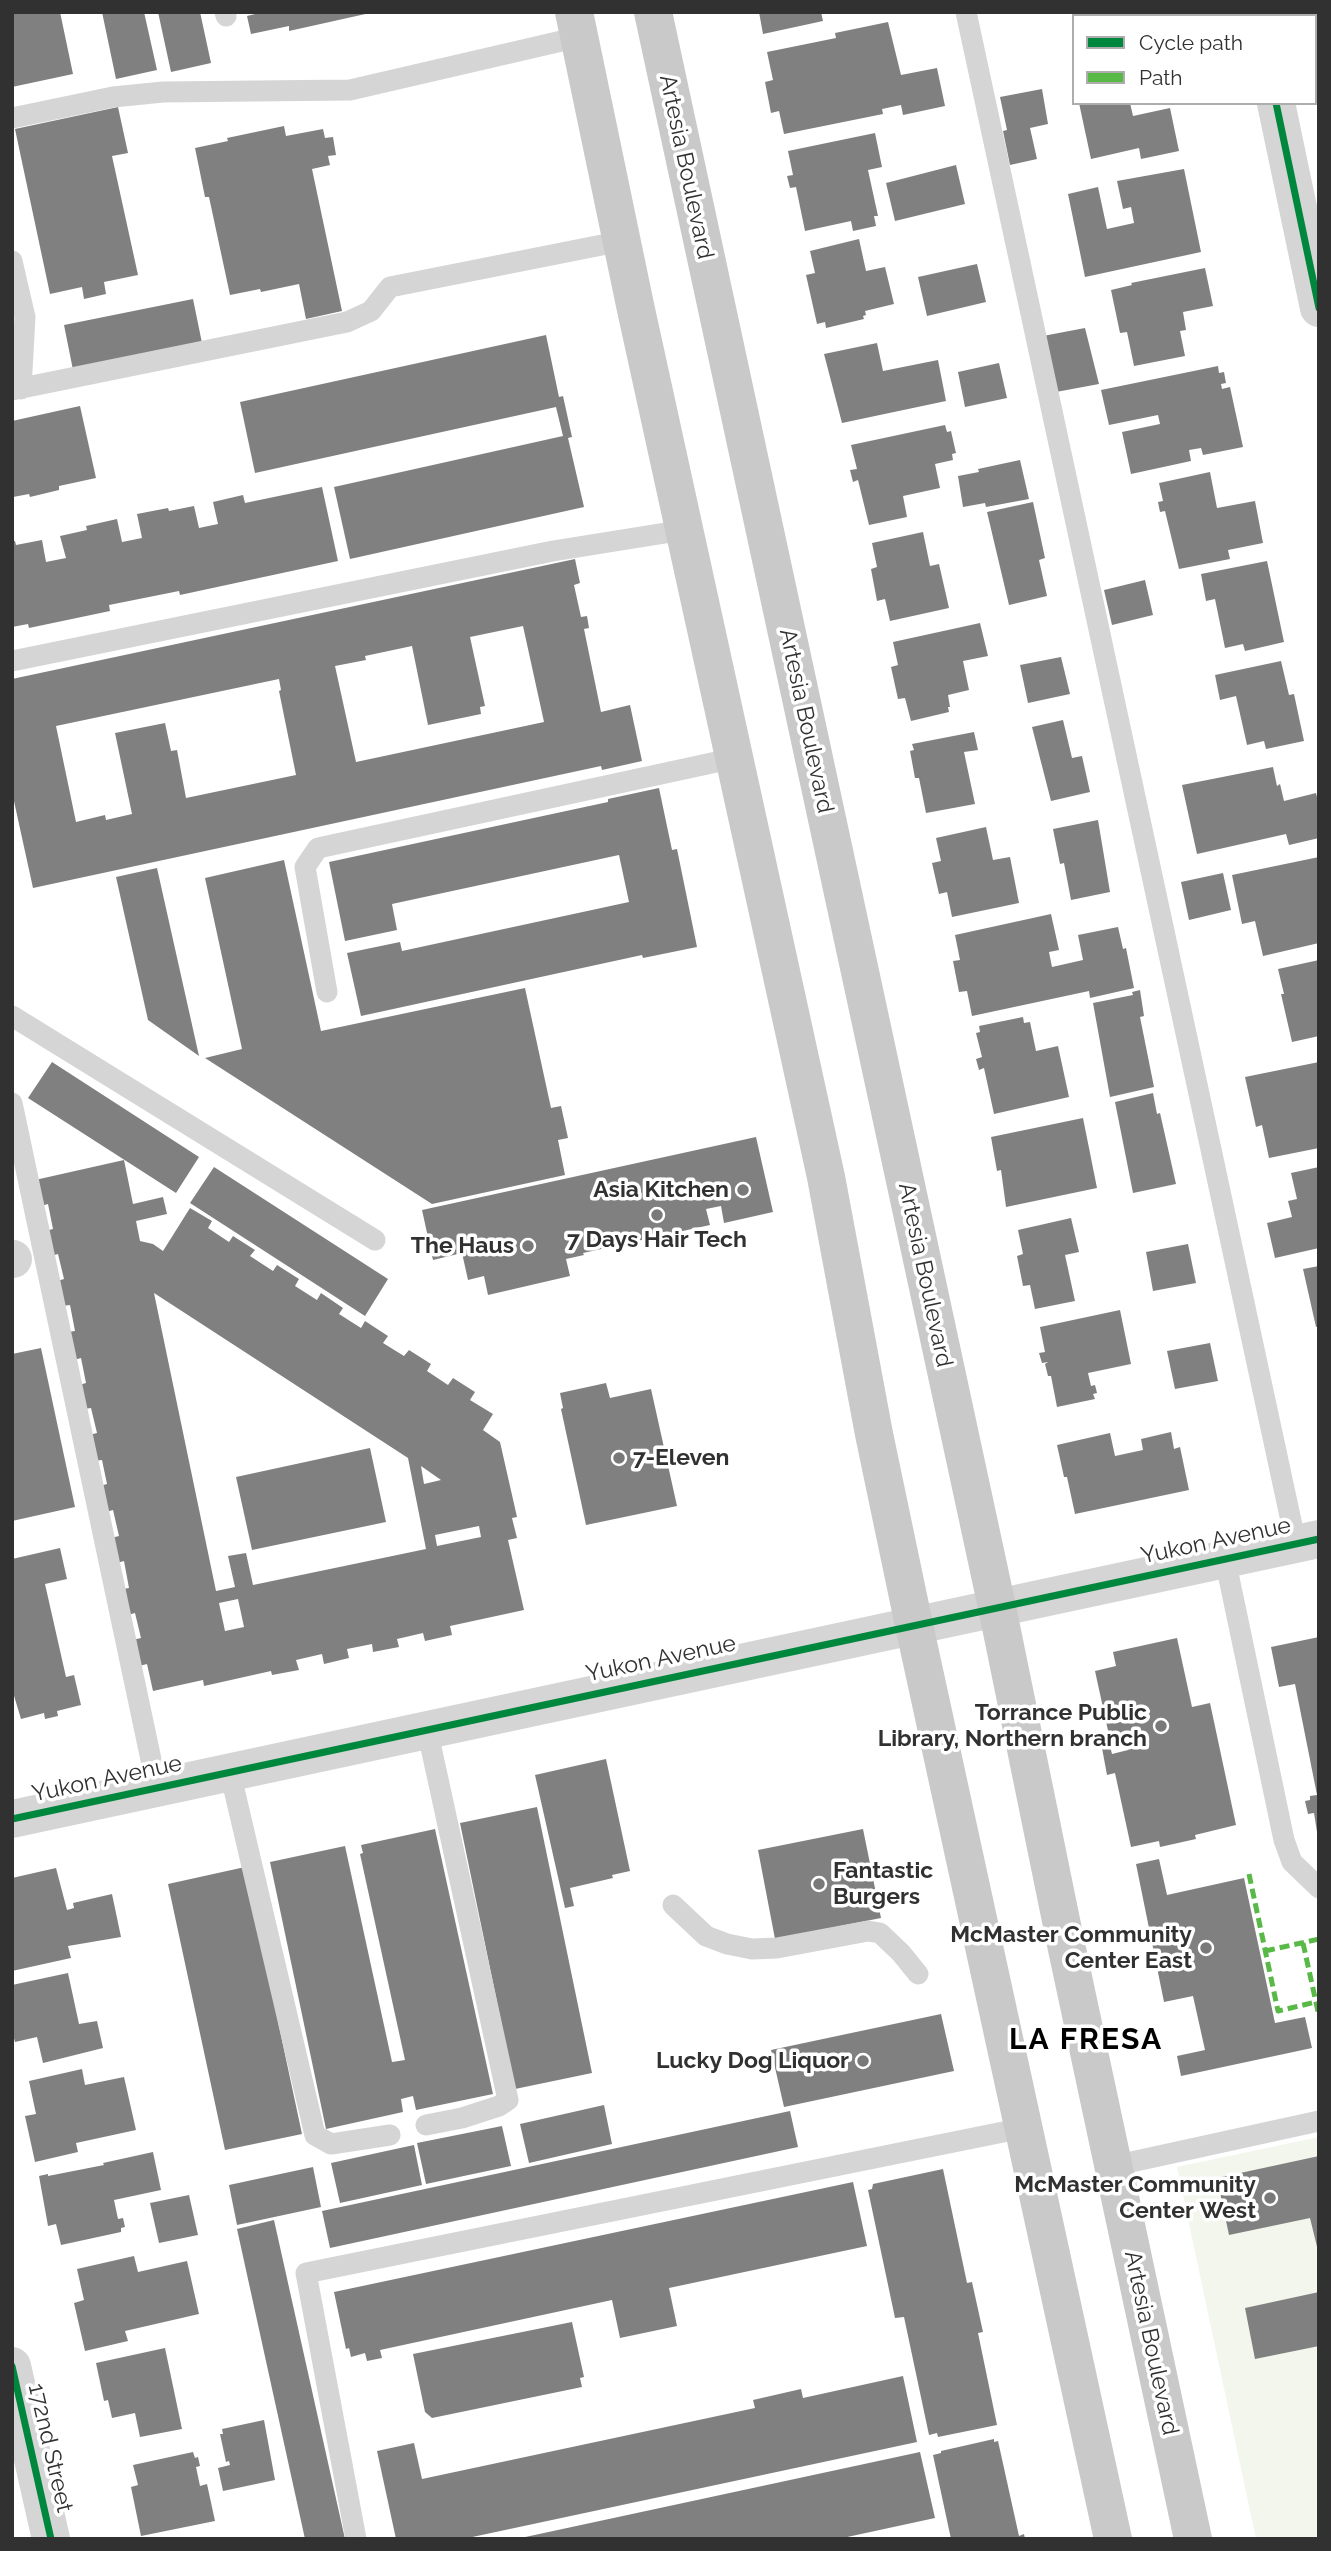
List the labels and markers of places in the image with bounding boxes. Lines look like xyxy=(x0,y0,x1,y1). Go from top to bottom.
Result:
place label: Asia Kitchen xyxy=(593,1176,729,1204)
marker: Asia Kitchen xyxy=(735,1182,751,1198)
marker: 7 Days Hair Tech xyxy=(649,1207,665,1223)
place label: 7 Days Hair Tech xyxy=(567,1226,747,1254)
place label: The Haus xyxy=(411,1232,514,1260)
marker: The Haus xyxy=(520,1238,536,1254)
place label: 7-Eleven xyxy=(633,1444,729,1472)
marker: 7-Eleven xyxy=(611,1450,627,1466)
place label: Torrance Public Library, Northern branch xyxy=(878,1699,1147,1753)
marker: Torrance Public Library, Northern branch xyxy=(1153,1718,1169,1734)
place label: Fantastic Burgers xyxy=(833,1857,933,1911)
marker: Fantastic Burgers xyxy=(811,1876,827,1892)
place label: McMaster Community Center East xyxy=(950,1921,1192,1975)
marker: McMaster Community Center East xyxy=(1198,1940,1214,1956)
place label: Lucky Dog Liquor xyxy=(656,2047,849,2075)
marker: Lucky Dog Liquor xyxy=(855,2053,871,2069)
place label: McMaster Community Center West xyxy=(1014,2171,1256,2225)
marker: McMaster Community Center West xyxy=(1262,2190,1278,2206)

